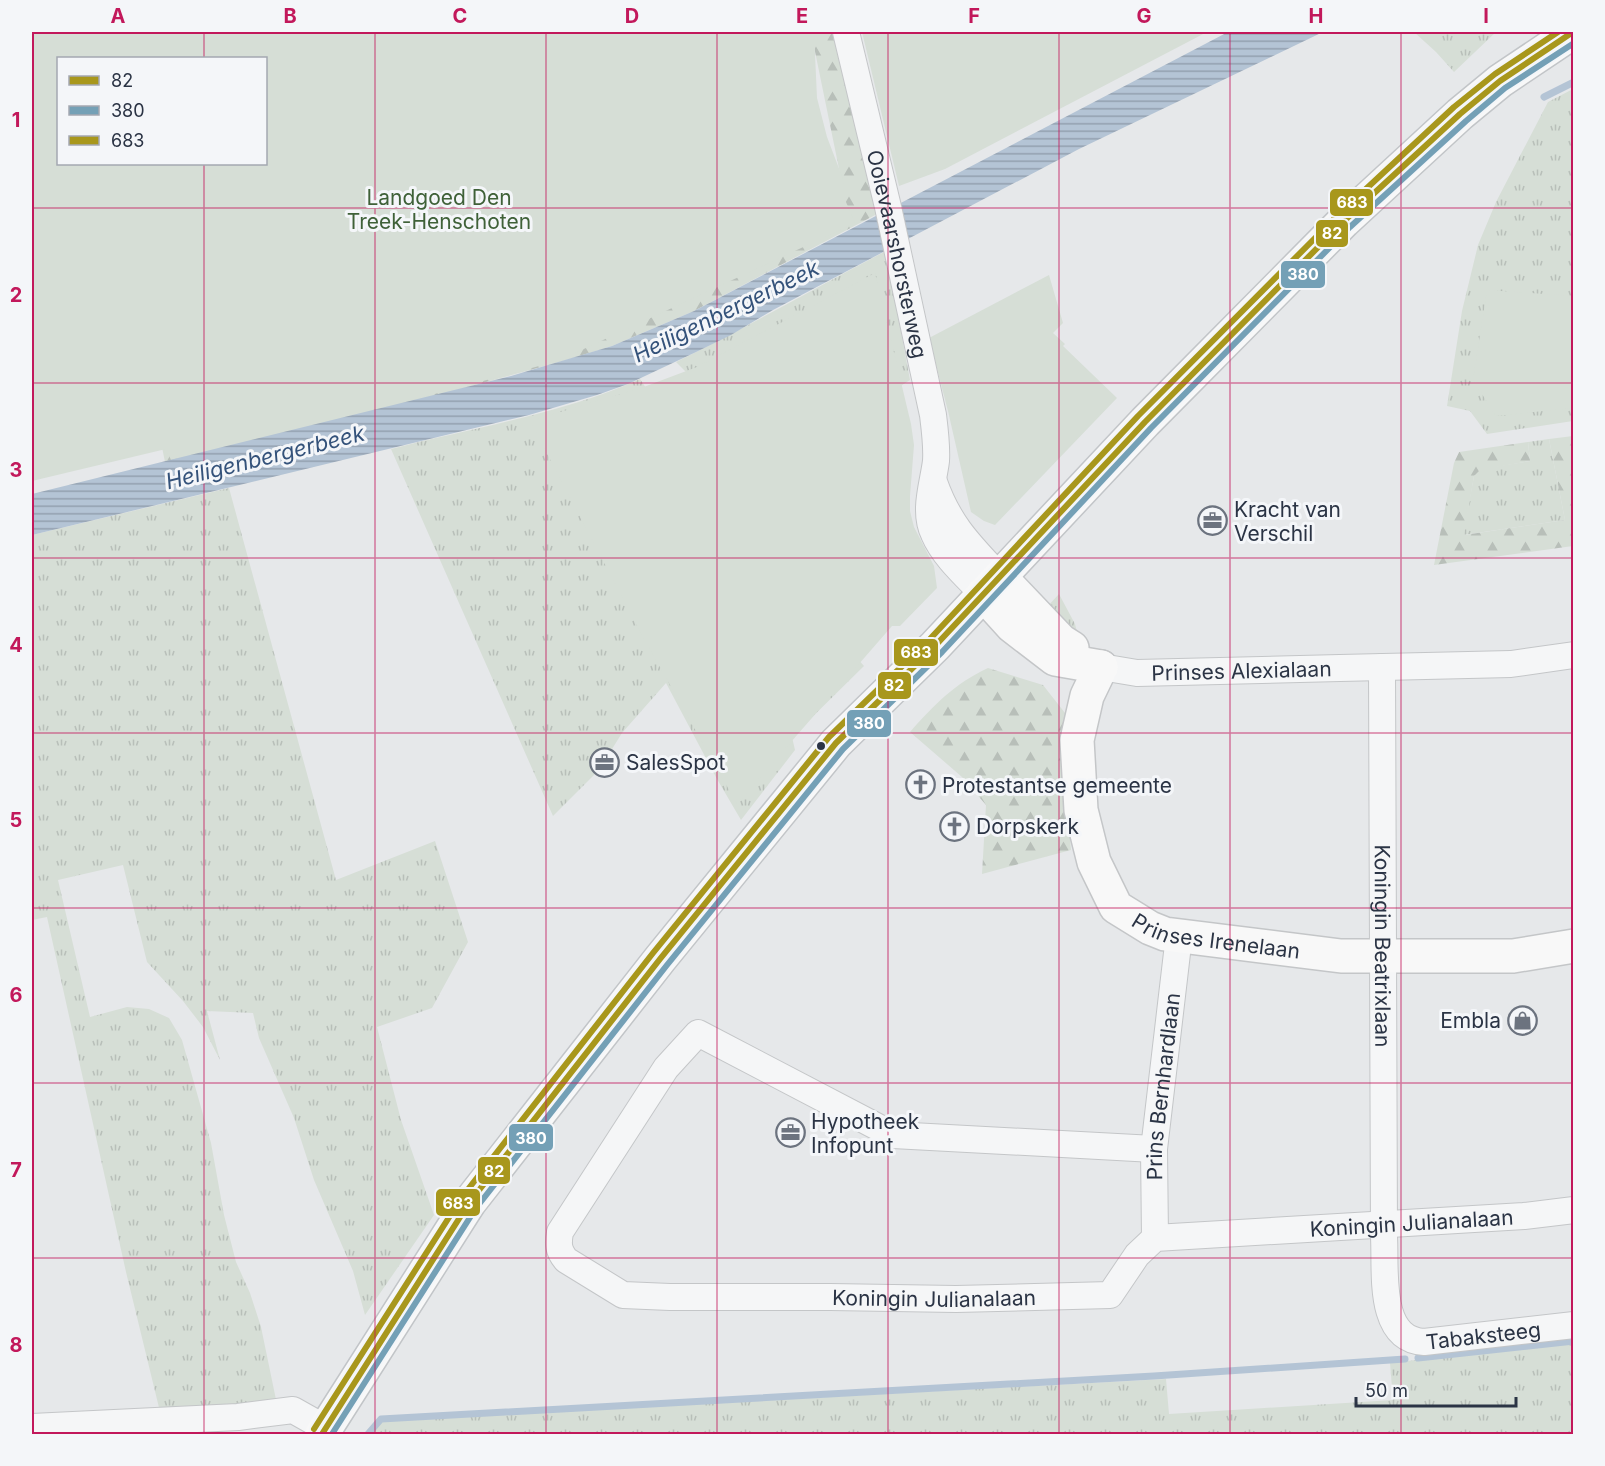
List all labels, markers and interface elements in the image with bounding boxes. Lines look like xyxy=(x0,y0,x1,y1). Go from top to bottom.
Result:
text: A xyxy=(111,4,126,28)
text: B xyxy=(283,4,297,28)
text: C xyxy=(453,4,467,28)
text: D xyxy=(625,4,639,28)
text: E xyxy=(796,4,808,28)
text: F xyxy=(968,4,980,28)
text: G xyxy=(1136,4,1152,28)
text: H xyxy=(1309,4,1323,28)
text: I xyxy=(1483,4,1489,28)
legend xyxy=(57,57,267,165)
text: 82 xyxy=(111,70,133,91)
text: 380 xyxy=(111,100,145,121)
text: 1 xyxy=(12,108,20,132)
text: 683 xyxy=(111,130,144,151)
street label: Ooievaarshorsterweg xyxy=(862,147,933,361)
park label: Landgoed Den Treek-Henschoten xyxy=(347,185,531,234)
line badge: 683 xyxy=(1329,188,1374,217)
text: 683 xyxy=(1336,192,1368,212)
line badge: 82 xyxy=(1315,219,1349,248)
text: 82 xyxy=(1322,223,1342,243)
water label: Heiligenbergerbeek xyxy=(629,254,824,367)
line badge: 380 xyxy=(1280,260,1326,289)
text: 380 xyxy=(1287,264,1319,284)
text: 2 xyxy=(10,283,22,307)
water label: Heiligenbergerbeek xyxy=(163,419,368,494)
text: 3 xyxy=(10,458,22,482)
place label: Kracht van Verschil xyxy=(1234,497,1341,546)
office icon: Kracht van Verschil xyxy=(1197,505,1229,537)
text: 4 xyxy=(9,633,23,657)
line badge: 683 xyxy=(893,638,939,667)
text: 683 xyxy=(900,642,932,662)
street label: Prinses Alexialaan xyxy=(1151,656,1332,685)
line badge: 82 xyxy=(877,671,912,700)
text: 82 xyxy=(884,675,904,695)
line badge: 380 xyxy=(846,709,892,738)
text: 380 xyxy=(853,713,885,733)
unlabelled marker xyxy=(815,740,827,752)
office icon: SalesSpot xyxy=(589,746,621,778)
place label: SalesSpot xyxy=(626,750,726,775)
church icon: Protestantse gemeente xyxy=(905,769,937,801)
place label: Protestantse gemeente xyxy=(942,773,1172,798)
text: 5 xyxy=(10,808,22,832)
church icon: Dorpskerk xyxy=(939,810,971,842)
place label: Dorpskerk xyxy=(976,814,1079,839)
street label: Koningin Beatrixlaan xyxy=(1370,845,1396,1047)
street label: Prinses Irenelaan xyxy=(1128,908,1302,963)
text: 6 xyxy=(10,983,23,1007)
street label: Prins Bernhardlaan xyxy=(1141,991,1185,1180)
shop icon: Embla xyxy=(1506,1004,1538,1036)
place label: Embla xyxy=(1440,1008,1501,1033)
place label: Hypotheek Infopunt xyxy=(811,1109,920,1158)
office icon: Hypotheek Infopunt xyxy=(774,1117,806,1149)
line badge: 380 xyxy=(508,1123,554,1152)
text: 380 xyxy=(515,1128,547,1148)
line badge: 82 xyxy=(477,1156,511,1185)
text: 7 xyxy=(10,1158,22,1182)
text: 82 xyxy=(484,1161,504,1181)
line badge: 683 xyxy=(435,1188,481,1217)
text: 683 xyxy=(442,1193,474,1213)
street label: Koningin Julianalaan xyxy=(1309,1204,1514,1241)
street label: Koningin Julianalaan xyxy=(832,1284,1036,1312)
street label: Tabaksteeg xyxy=(1425,1316,1542,1354)
text: 8 xyxy=(9,1333,23,1357)
scale bar xyxy=(1356,1370,1516,1408)
text: 50 m xyxy=(1365,1380,1408,1401)

